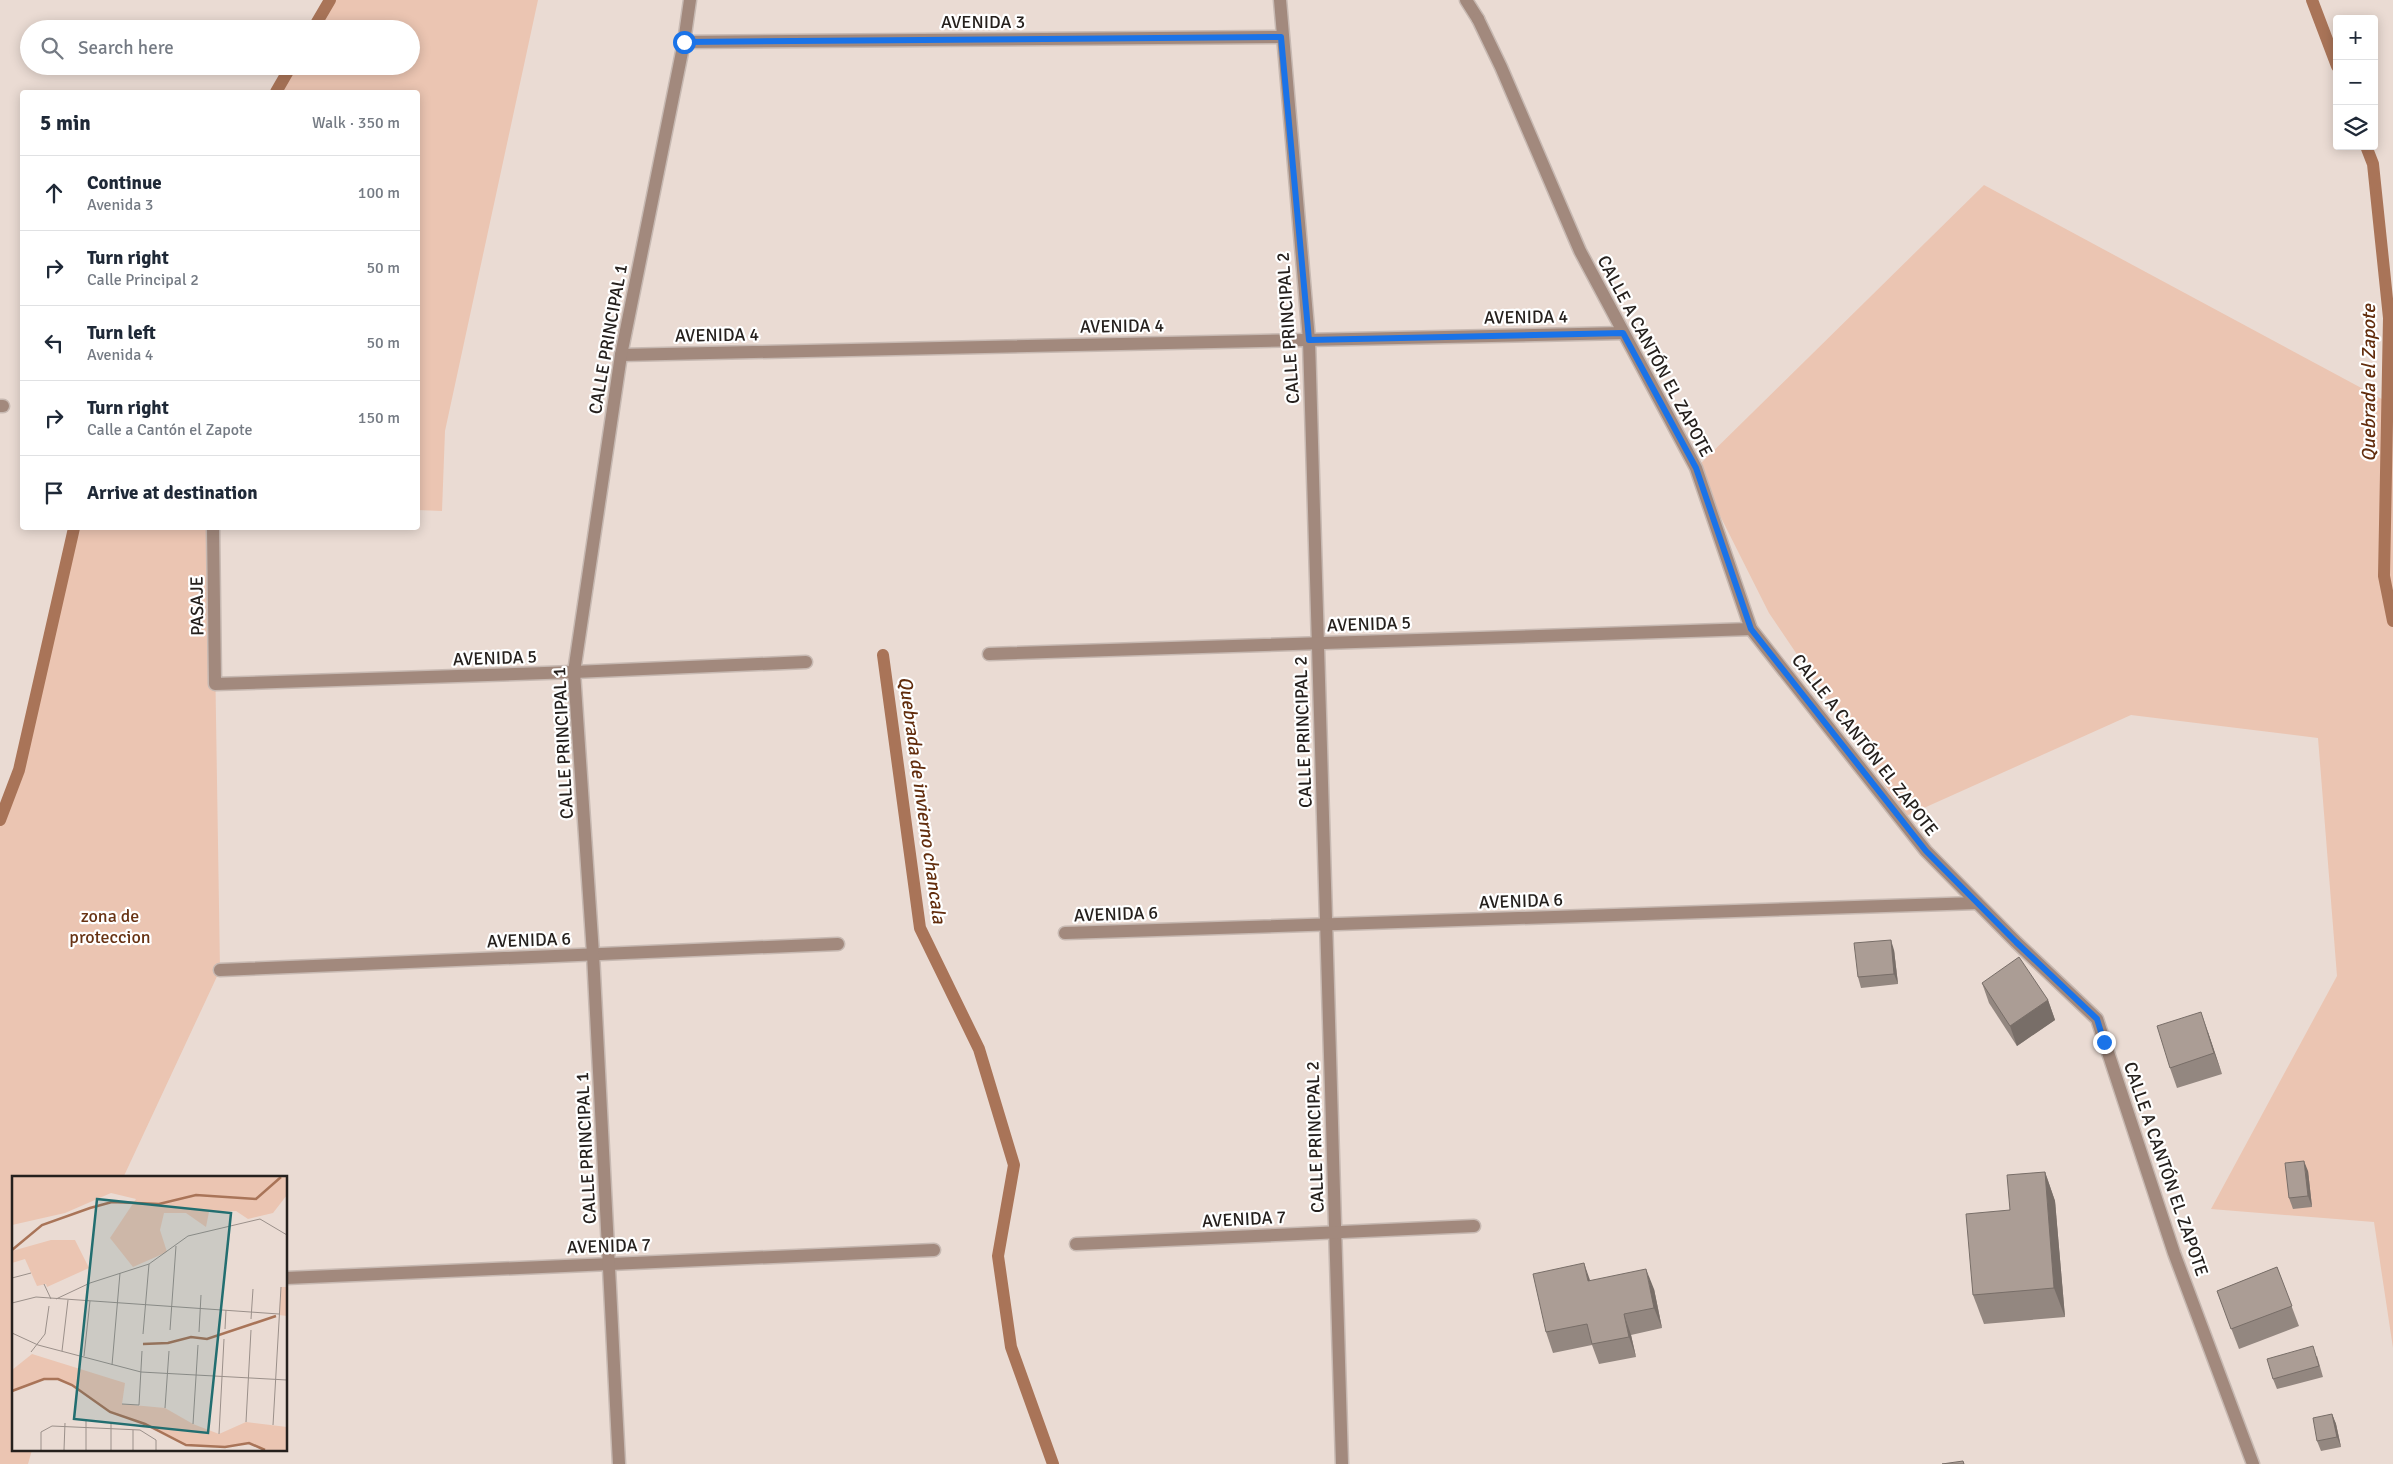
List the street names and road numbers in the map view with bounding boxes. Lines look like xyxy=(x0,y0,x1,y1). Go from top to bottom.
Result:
street label: AVENIDA 3 xyxy=(941,11,1025,33)
street label: CALLE PRINCIPAL 2 xyxy=(1272,251,1304,405)
street label: CALLE A CANTÓN EL ZAPOTE xyxy=(1592,251,1718,461)
street label: CALLE PRINCIPAL 1 xyxy=(584,262,632,416)
street label: AVENIDA 4 xyxy=(1484,305,1569,329)
street label: AVENIDA 4 xyxy=(1080,314,1165,338)
street label: AVENIDA 4 xyxy=(675,323,760,347)
street label: PASAJE xyxy=(185,576,209,636)
street label: AVENIDA 5 xyxy=(1327,612,1411,636)
street label: AVENIDA 5 xyxy=(453,646,537,670)
street label: CALLE A CANTÓN EL ZAPOTE xyxy=(1787,650,1943,840)
street label: CALLE PRINCIPAL 2 xyxy=(1289,656,1317,808)
street label: CALLE PRINCIPAL 1 xyxy=(548,666,578,820)
street label: AVENIDA 6 xyxy=(1479,889,1563,913)
street label: AVENIDA 6 xyxy=(1074,902,1158,926)
street label: AVENIDA 6 xyxy=(487,928,571,952)
street label: CALLE A CANTÓN EL ZAPOTE xyxy=(2119,1059,2213,1279)
street label: CALLE PRINCIPAL 2 xyxy=(1301,1061,1329,1213)
street label: CALLE PRINCIPAL 1 xyxy=(571,1071,601,1225)
street label: AVENIDA 7 xyxy=(1201,1206,1287,1232)
street label: AVENIDA 7 xyxy=(567,1234,651,1258)

